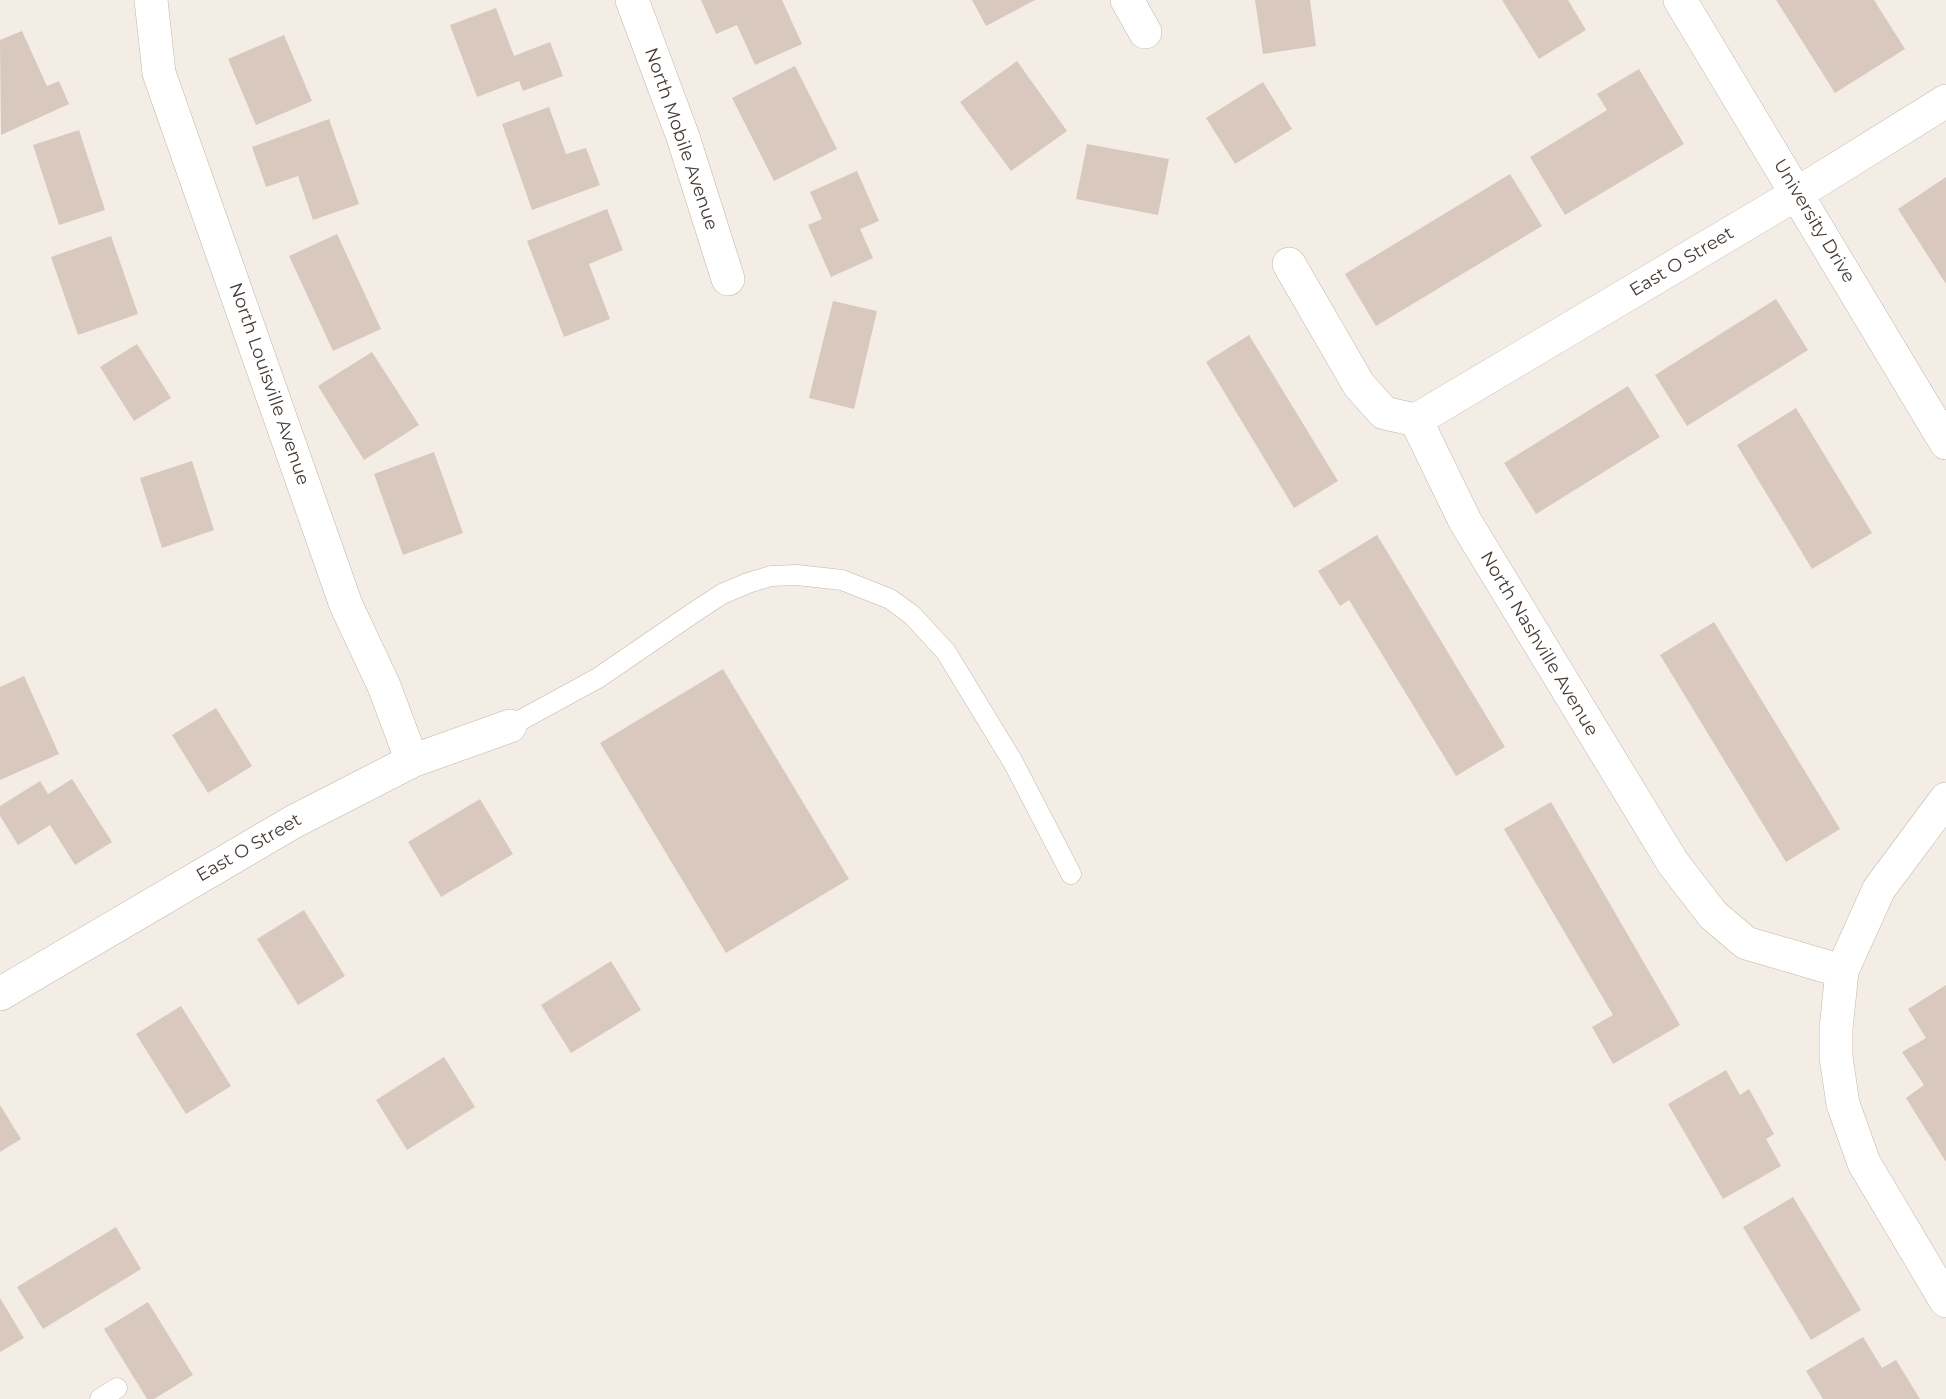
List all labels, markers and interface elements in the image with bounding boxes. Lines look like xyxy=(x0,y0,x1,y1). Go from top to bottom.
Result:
street label: North Mobile Avenue xyxy=(640,45,722,233)
street label: University Drive xyxy=(1769,155,1859,287)
street label: East O Street xyxy=(1626,222,1738,302)
street label: North Louisville Avenue xyxy=(224,280,314,488)
street label: North Nashville Avenue xyxy=(1475,548,1603,740)
street label: East O Street xyxy=(193,809,305,887)

